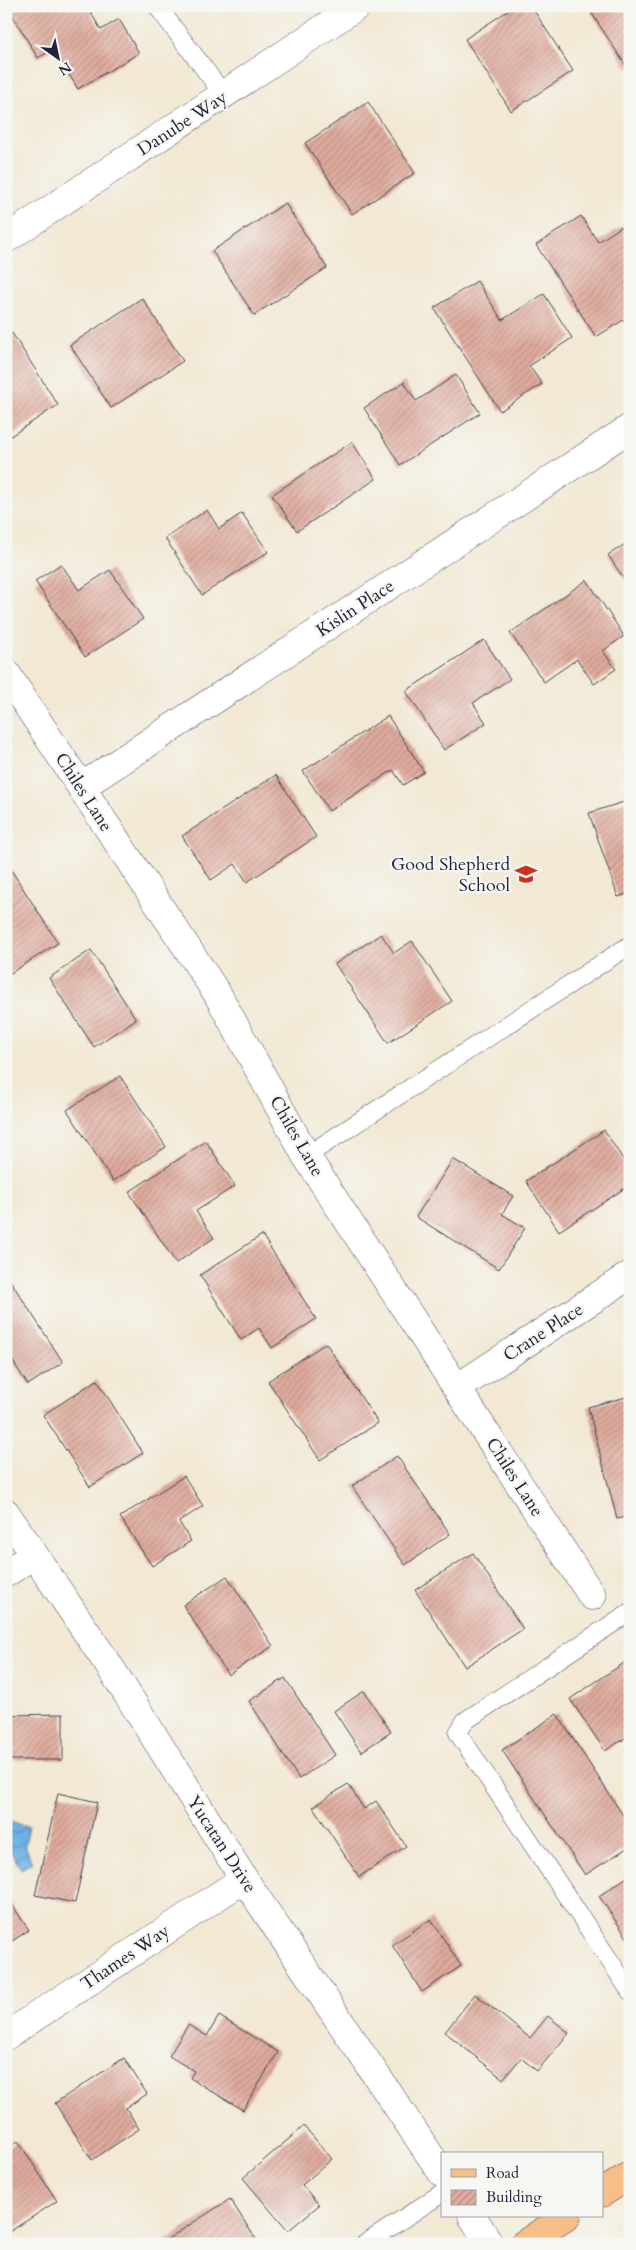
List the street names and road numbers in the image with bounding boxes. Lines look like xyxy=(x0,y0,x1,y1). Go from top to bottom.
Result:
street label: Danube Way xyxy=(133,85,232,162)
street label: Kislin Place xyxy=(311,574,399,643)
street label: Chiles Lane xyxy=(49,748,118,837)
street label: Chiles Lane xyxy=(263,1091,330,1181)
street label: Crane Place xyxy=(498,1297,588,1368)
street label: Chiles Lane xyxy=(480,1433,549,1522)
street label: Yucatan Drive xyxy=(181,1791,262,1898)
street label: Thames Way xyxy=(76,1918,175,1996)

